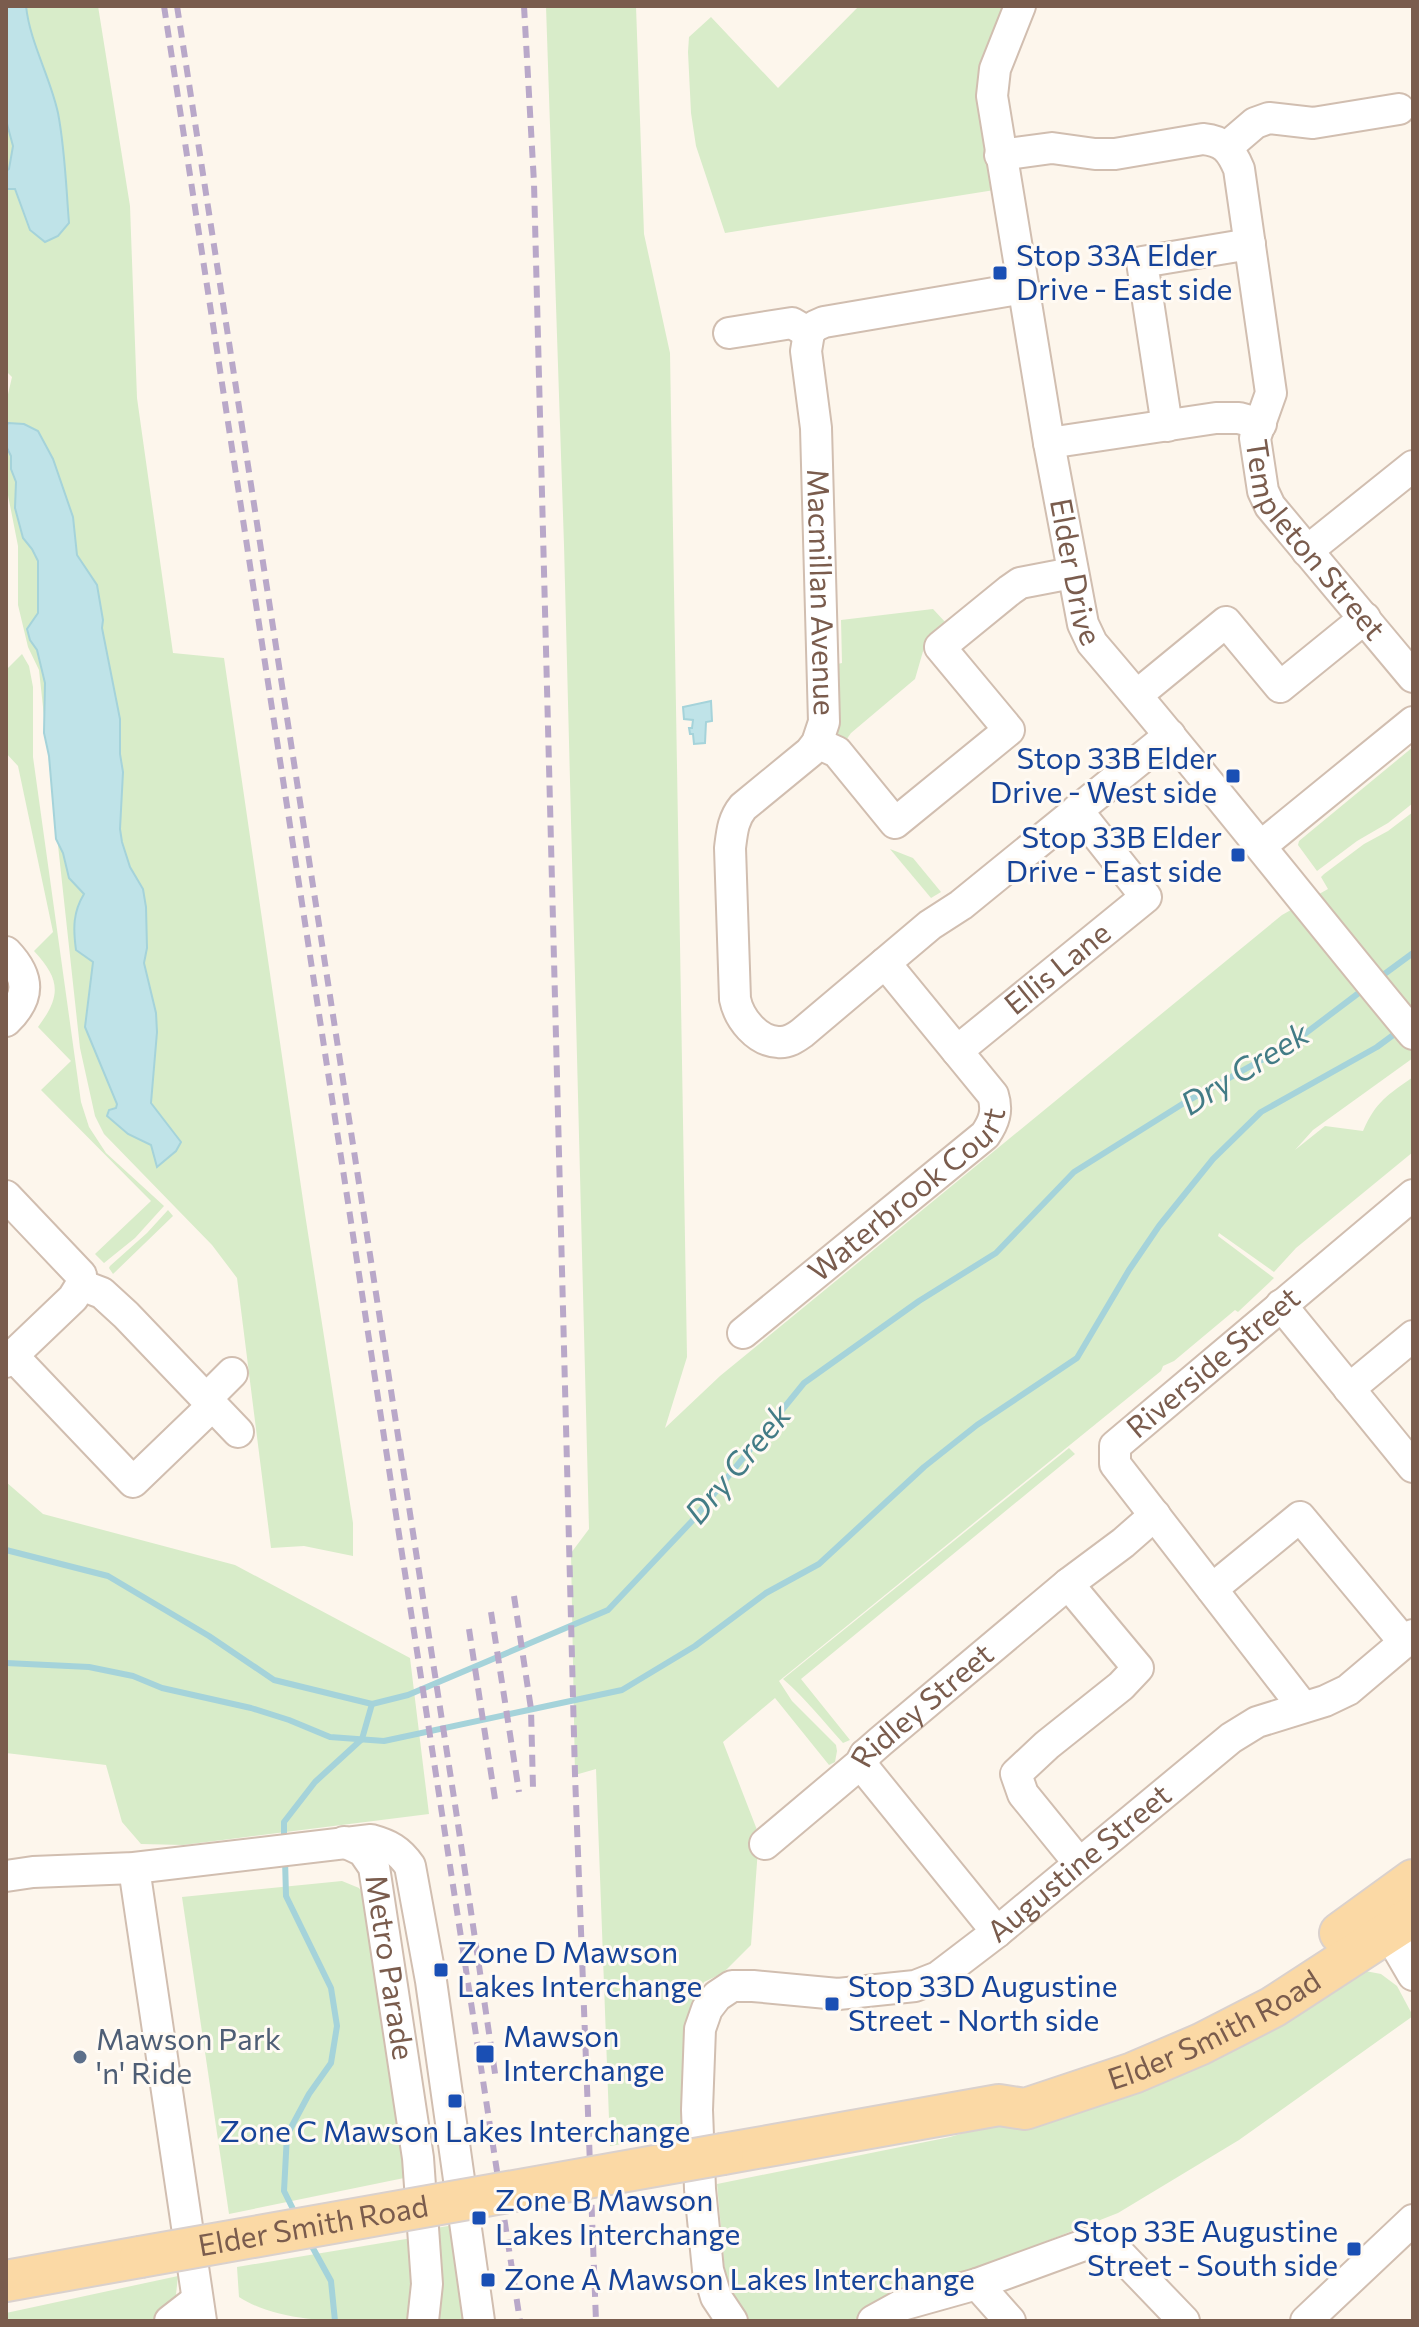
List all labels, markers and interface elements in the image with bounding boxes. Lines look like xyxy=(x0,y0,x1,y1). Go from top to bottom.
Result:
place label: Stop 33A Elder Drive - East side xyxy=(1016,235,1232,306)
marker: Stop 33A Elder Drive - East side xyxy=(991,264,1009,282)
street label: Templeton Street xyxy=(1239,437,1395,646)
street label: Macmillan Avenue xyxy=(801,468,845,716)
street label: Elder Drive xyxy=(1044,495,1111,650)
place label: Stop 33B Elder Drive - West side xyxy=(990,738,1217,809)
marker: Stop 33B Elder Drive - West side xyxy=(1224,767,1242,785)
place label: Stop 33B Elder Drive - East side xyxy=(1006,817,1222,888)
marker: Stop 33B Elder Drive - East side xyxy=(1229,846,1247,864)
street label: Ellis Lane xyxy=(996,913,1117,1021)
water label: Dry Creek xyxy=(1172,1012,1316,1122)
street label: Waterbrook Court xyxy=(800,1105,1011,1288)
street label: Riverside Street xyxy=(1118,1278,1306,1445)
water label: Dry Creek xyxy=(675,1394,799,1531)
street label: Ridley Street xyxy=(841,1634,1000,1773)
street label: Augustine Street xyxy=(979,1775,1177,1948)
street label: Metro Parade xyxy=(359,1872,424,2062)
place label: Zone D Mawson Lakes Interchange xyxy=(457,1932,702,2003)
street label: Elder Smith Road xyxy=(1103,1960,1326,2096)
marker: Zone D Mawson Lakes Interchange xyxy=(432,1961,450,1979)
place label: Stop 33D Augustine Street - North side xyxy=(848,1966,1118,2037)
marker: Stop 33D Augustine Street - North side xyxy=(823,1995,841,2013)
place label: Mawson Interchange xyxy=(503,2016,665,2087)
place label: Mawson Park 'n' Ride xyxy=(96,2019,281,2090)
marker: Mawson Interchange xyxy=(474,2043,496,2065)
marker: Mawson Park 'n' Ride xyxy=(71,2048,89,2066)
marker: Zone C Mawson Lakes Interchange xyxy=(446,2092,464,2110)
place label: Zone C Mawson Lakes Interchange xyxy=(220,2111,690,2148)
place label: Zone B Mawson Lakes Interchange xyxy=(495,2180,740,2251)
street label: Elder Smith Road xyxy=(195,2185,431,2262)
marker: Zone B Mawson Lakes Interchange xyxy=(470,2209,488,2227)
place label: Stop 33E Augustine Street - South side xyxy=(1073,2211,1338,2282)
marker: Stop 33E Augustine Street - South side xyxy=(1345,2240,1363,2258)
place label: Zone A Mawson Lakes Interchange xyxy=(504,2259,975,2296)
marker: Zone A Mawson Lakes Interchange xyxy=(479,2271,497,2289)

